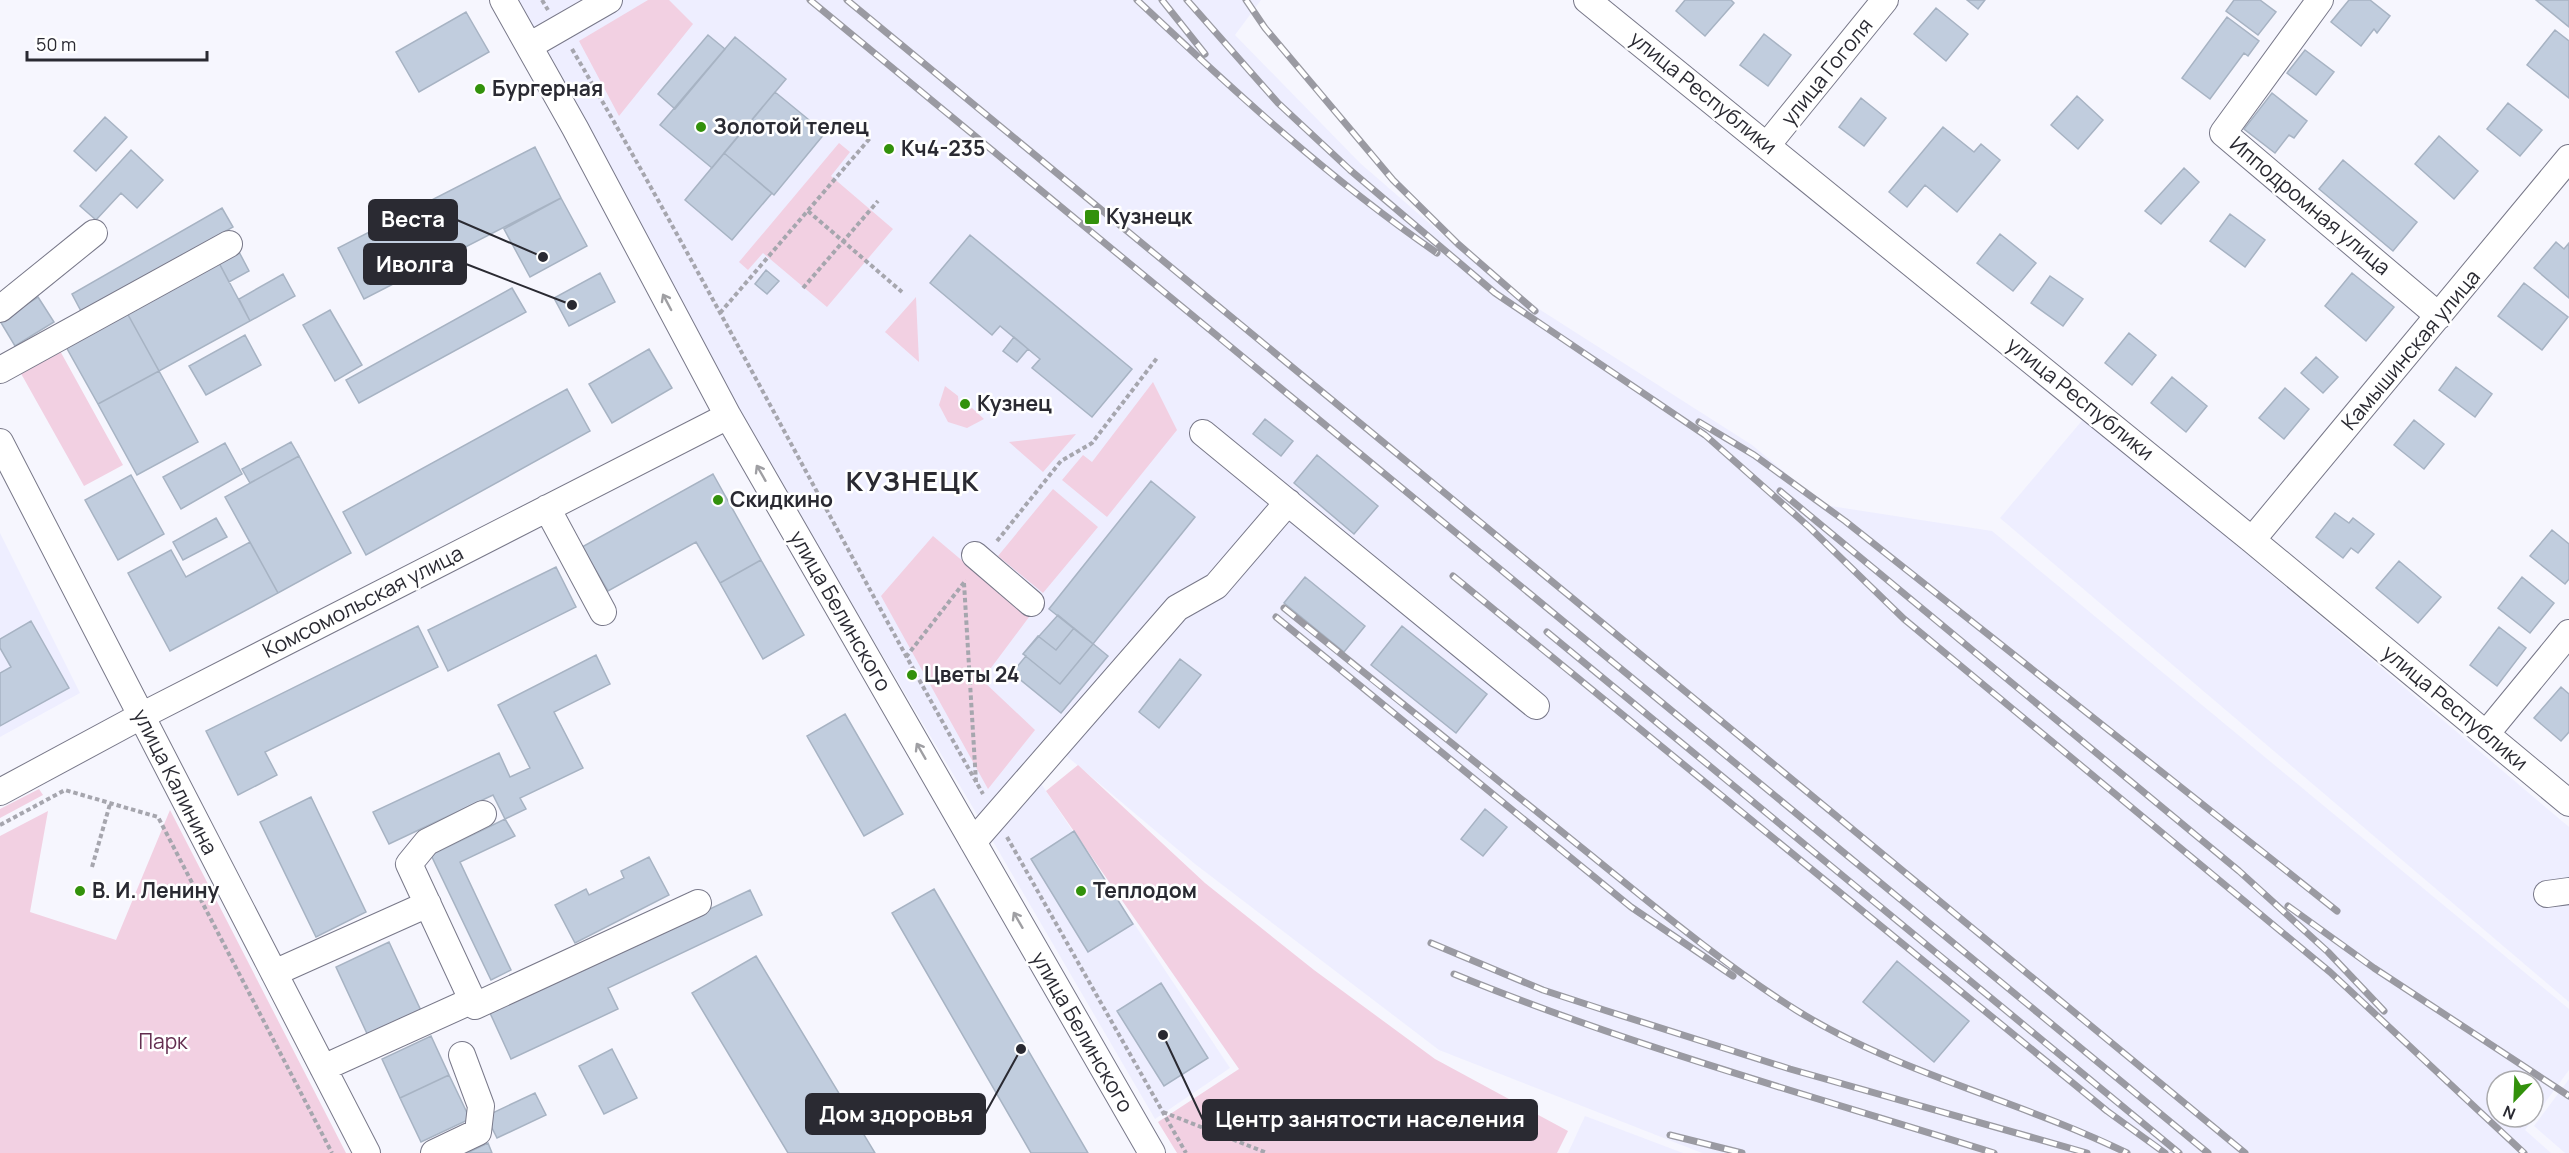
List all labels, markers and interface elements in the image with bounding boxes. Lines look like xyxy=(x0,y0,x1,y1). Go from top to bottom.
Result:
street label: улица Гоголя xyxy=(1774,12,1878,131)
scale bar xyxy=(27,24,207,62)
street label: улица Республики xyxy=(1624,24,1783,160)
text: 50 m xyxy=(36,32,76,56)
place label: Бургерная xyxy=(492,74,603,102)
marker: Бургерная xyxy=(473,82,487,96)
place label: Золотой телец xyxy=(713,112,869,140)
marker: Золотой телец xyxy=(694,120,708,134)
street label: Ипподромная улица xyxy=(2224,130,2397,281)
place label: Кч4-235 xyxy=(901,134,985,162)
marker: Кч4-235 xyxy=(882,142,896,156)
callout: Веста xyxy=(369,200,457,240)
place label: Кузнецк xyxy=(1106,202,1193,230)
text: Веста xyxy=(381,204,445,234)
marker: Кузнецк xyxy=(1083,208,1101,226)
callout: Иволга xyxy=(364,244,466,284)
text: Иволга xyxy=(376,249,454,279)
street label: Камышинская улица xyxy=(2335,263,2486,436)
one-way arrow xyxy=(661,294,673,311)
street label: улица Республики xyxy=(2001,330,2160,466)
place label: Кузнец xyxy=(977,389,1052,417)
marker: Кузнец xyxy=(958,397,972,411)
district label: КУЗНЕЦК xyxy=(846,462,980,499)
one-way arrow xyxy=(754,465,766,482)
place label: Скидкино xyxy=(730,485,833,513)
marker: Скидкино xyxy=(711,493,725,507)
street label: улица Белинского xyxy=(783,525,898,696)
street label: Комсомольская улица xyxy=(258,538,468,664)
street label: улица Республики xyxy=(2377,638,2534,776)
place label: Цветы 24 xyxy=(924,660,1020,688)
marker: Цветы 24 xyxy=(905,668,919,682)
street label: улица Калинина xyxy=(127,704,225,859)
one-way arrow xyxy=(914,743,926,760)
place label: В. И. Ленину xyxy=(92,876,220,904)
place label: Теплодом xyxy=(1093,876,1197,904)
marker: В. И. Ленину xyxy=(73,884,87,898)
marker: Теплодом xyxy=(1074,884,1088,898)
one-way arrow xyxy=(1012,912,1024,929)
street label: улица Белинского xyxy=(1025,946,1140,1117)
park label: Парк xyxy=(138,1027,188,1055)
north arrow xyxy=(2485,1069,2545,1129)
callout: Дом здоровья xyxy=(806,1094,985,1134)
text: Дом здоровья xyxy=(819,1099,973,1129)
callout: Центр занятости населения xyxy=(1203,1100,1537,1140)
text: N xyxy=(2500,1100,2519,1125)
text: Центр занятости населения xyxy=(1215,1104,1525,1134)

